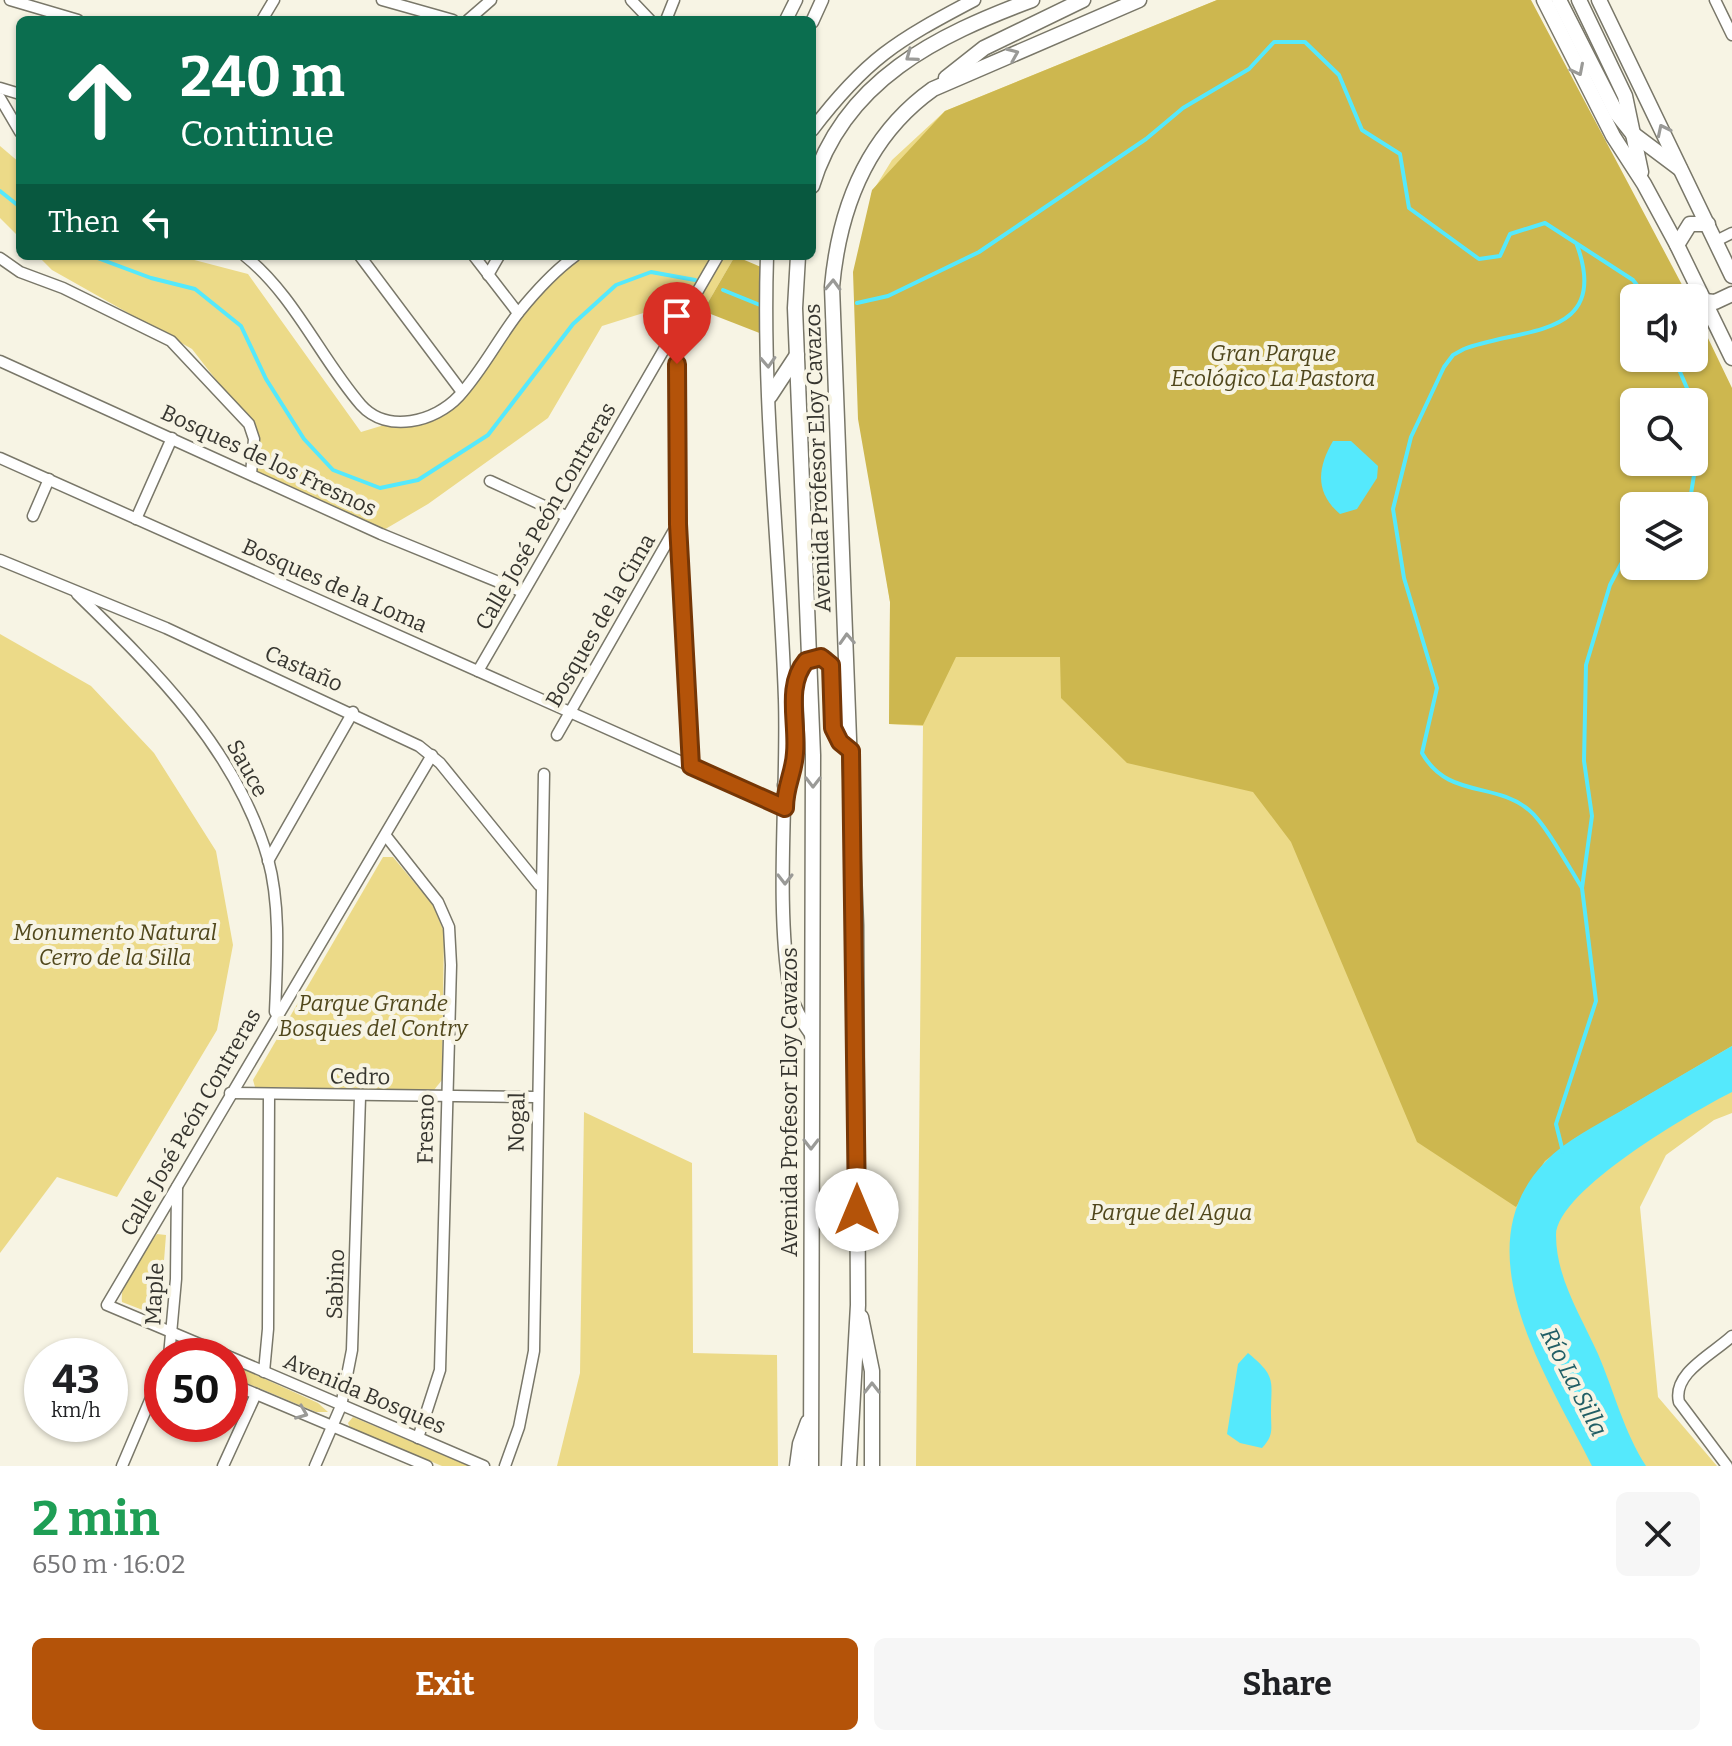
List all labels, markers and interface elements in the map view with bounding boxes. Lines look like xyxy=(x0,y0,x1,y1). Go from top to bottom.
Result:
text: 240 m xyxy=(180,44,345,111)
one-way arrow xyxy=(906,46,920,61)
icon: ahead xyxy=(48,48,152,152)
one-way arrow xyxy=(1005,48,1019,64)
one-way arrow xyxy=(1569,62,1584,76)
text: Continue xyxy=(180,112,334,156)
one-way arrow xyxy=(1657,123,1673,138)
icon: left xyxy=(135,200,179,244)
text: Then xyxy=(48,204,119,240)
one-way arrow xyxy=(825,278,842,291)
pin xyxy=(643,282,711,364)
map controls xyxy=(1620,284,1708,580)
button: sound xyxy=(1620,284,1708,372)
icon: arrive xyxy=(655,294,699,338)
street label: Avenida Profesor Eloy Cavazos xyxy=(799,303,836,613)
park label: Gran Parque Ecológico La Pastora xyxy=(1171,340,1375,392)
one-way arrow xyxy=(759,356,776,369)
button: search xyxy=(1620,388,1708,476)
street label: Calle José Peón Contreras xyxy=(469,398,622,635)
street label: Bosques de los Fresnos xyxy=(157,399,381,522)
button: layers xyxy=(1620,492,1708,580)
street label: Bosques de la Cima xyxy=(540,529,661,712)
street label: Bosques de la Loma xyxy=(238,532,432,638)
one-way arrow xyxy=(838,632,855,645)
street label: Castaño xyxy=(261,639,347,698)
street label: Sauce xyxy=(221,735,274,802)
one-way arrow xyxy=(804,776,822,789)
one-way arrow xyxy=(776,873,794,886)
park label: Monumento Natural Cerro de la Silla xyxy=(13,919,217,971)
street label: Avenida Profesor Eloy Cavazos xyxy=(776,947,803,1257)
park label: Parque Grande Bosques del Contry xyxy=(279,990,469,1042)
street label: Calle José Peón Contreras xyxy=(114,1004,267,1241)
street label: Cedro xyxy=(329,1062,390,1091)
street label: Nogal xyxy=(502,1092,531,1152)
street label: Fresno xyxy=(411,1094,440,1164)
one-way arrow xyxy=(802,1138,820,1151)
position arrow xyxy=(815,1168,899,1252)
park label: Parque del Agua xyxy=(1090,1199,1252,1226)
street label: Sabino xyxy=(321,1248,350,1320)
street label: Maple xyxy=(139,1262,170,1326)
water label: Río La Silla xyxy=(1535,1323,1613,1441)
speed limit sign: 50 xyxy=(144,1338,248,1442)
street label: Avenida Bosques xyxy=(280,1347,450,1440)
text: 43 xyxy=(52,1356,100,1404)
one-way arrow xyxy=(863,1381,880,1394)
text: km/h xyxy=(51,1398,101,1422)
one-way arrow xyxy=(294,1403,308,1420)
text: 2 min xyxy=(32,1490,160,1548)
button: close xyxy=(1616,1492,1700,1576)
text: 650 m · 16:02 xyxy=(32,1549,185,1580)
button: Exit xyxy=(32,1638,858,1730)
button: Share xyxy=(874,1638,1700,1730)

